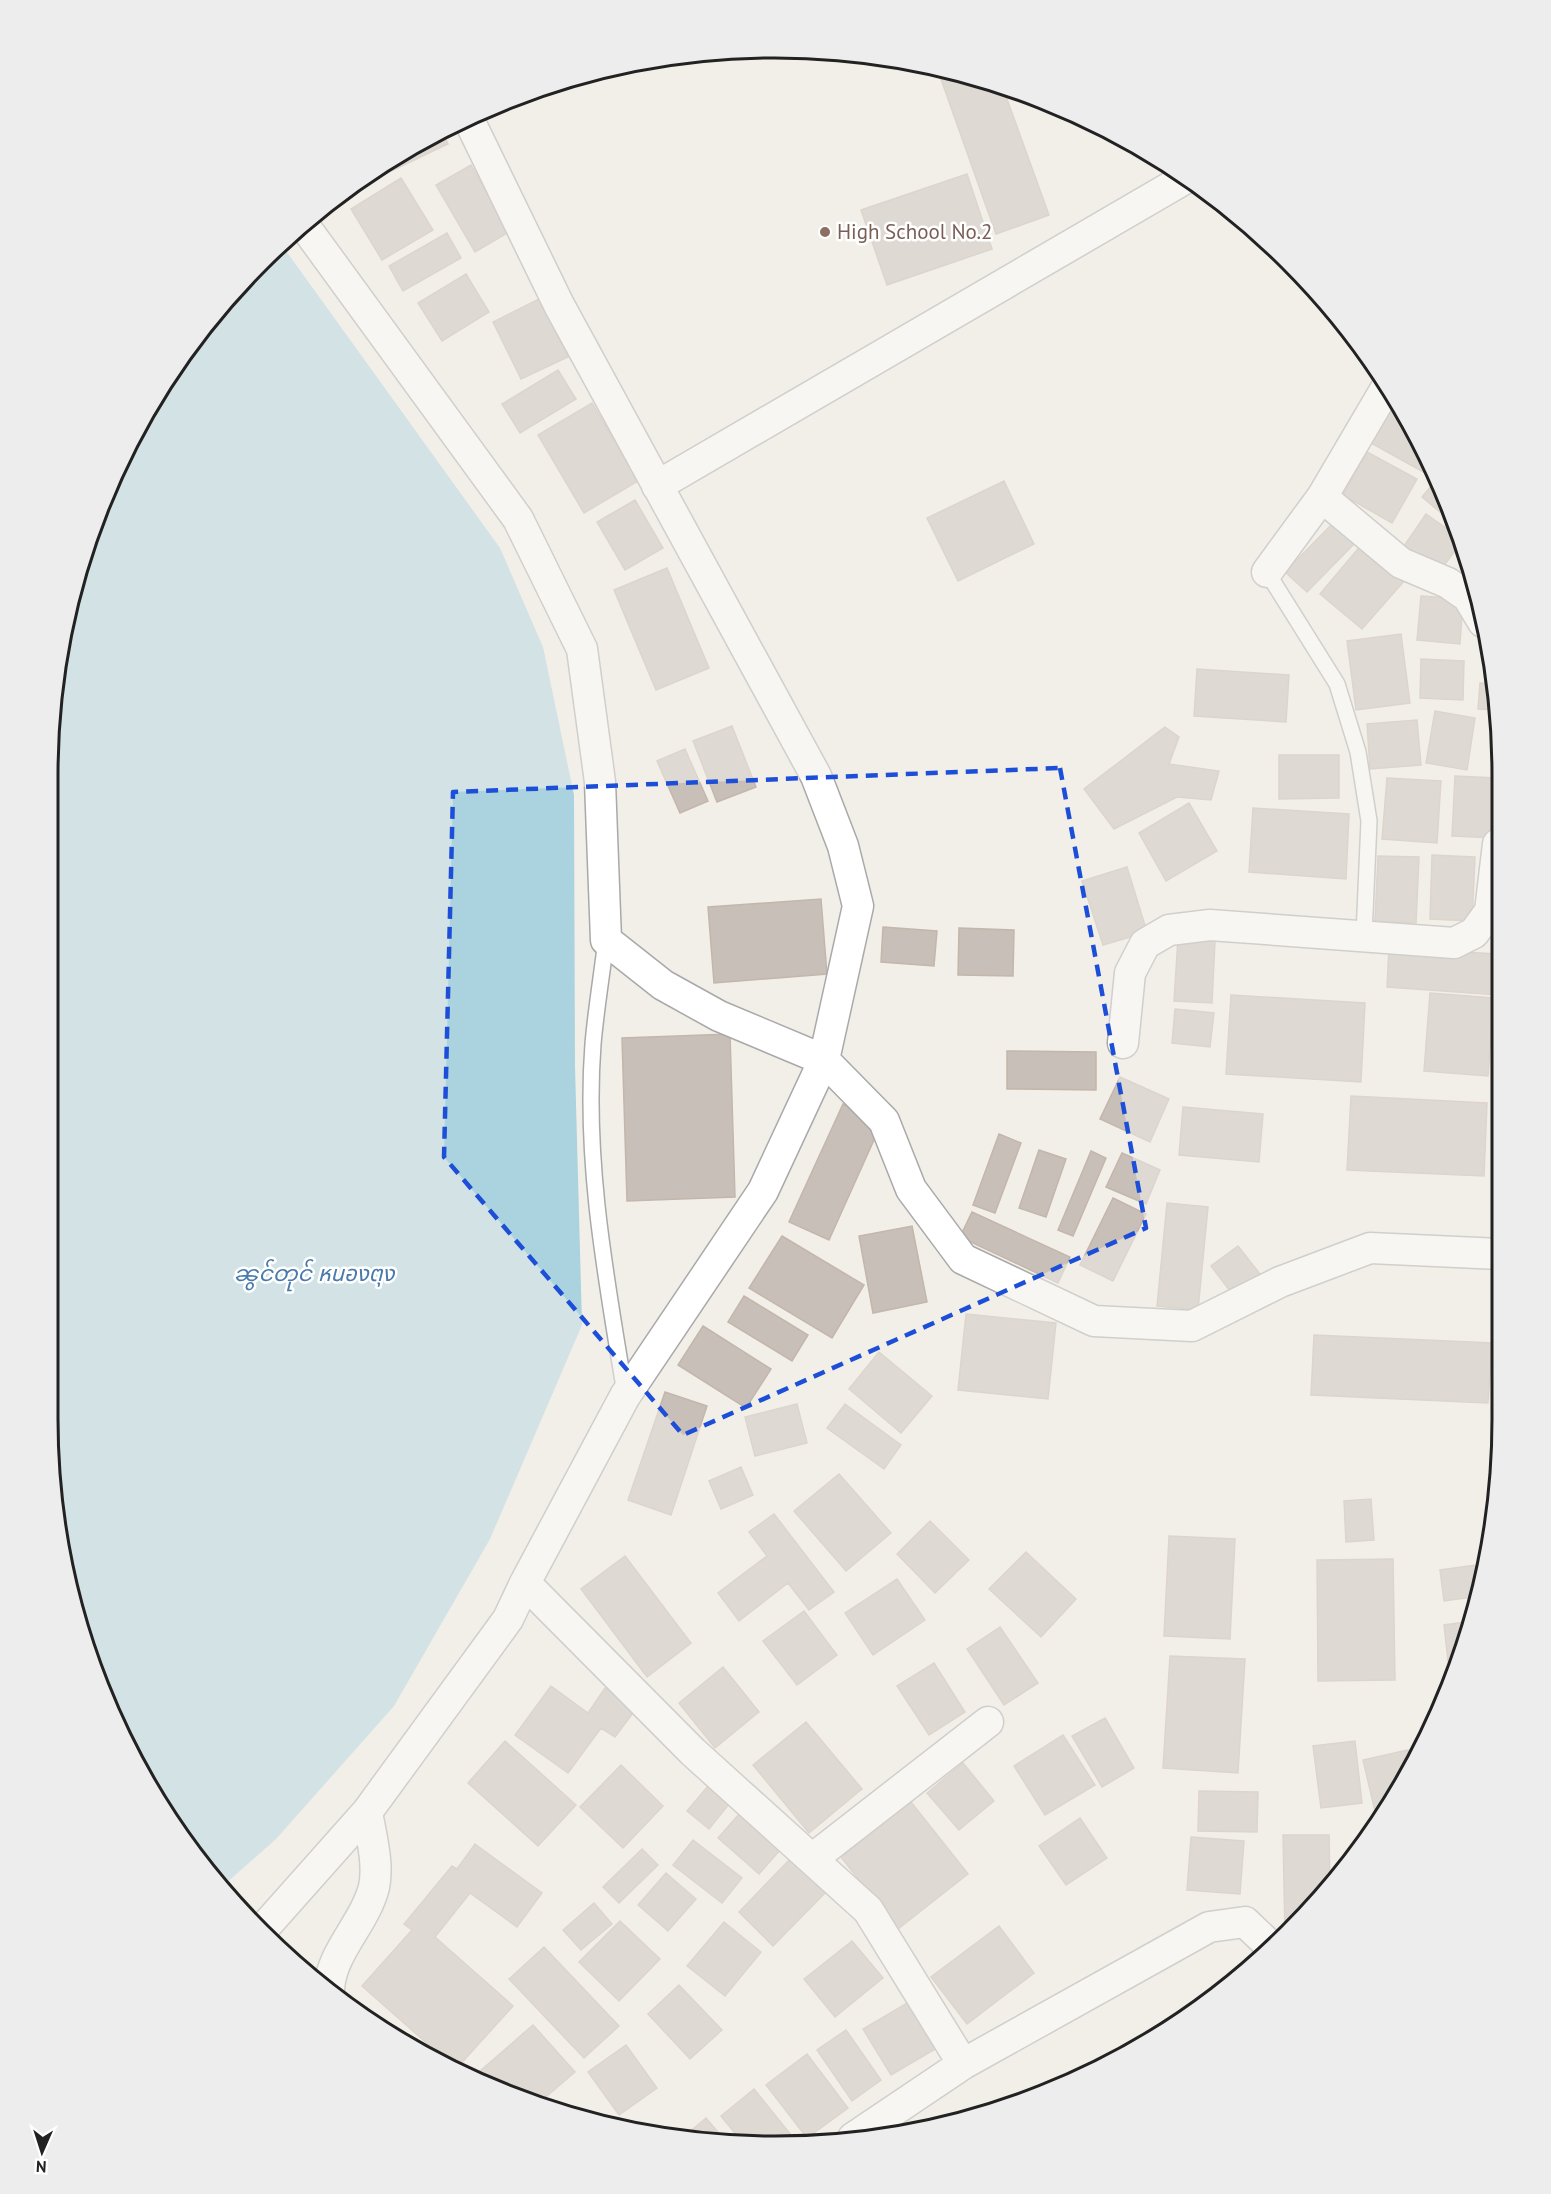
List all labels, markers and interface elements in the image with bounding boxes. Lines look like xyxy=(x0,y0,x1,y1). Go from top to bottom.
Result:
place label: High School No.2 xyxy=(837,218,993,245)
marker: High School No.2 xyxy=(818,225,832,239)
water label: ၼွင်တုင် หนองตุง xyxy=(234,1258,396,1292)
north arrow xyxy=(12,2122,72,2182)
text: N xyxy=(35,2157,47,2177)

